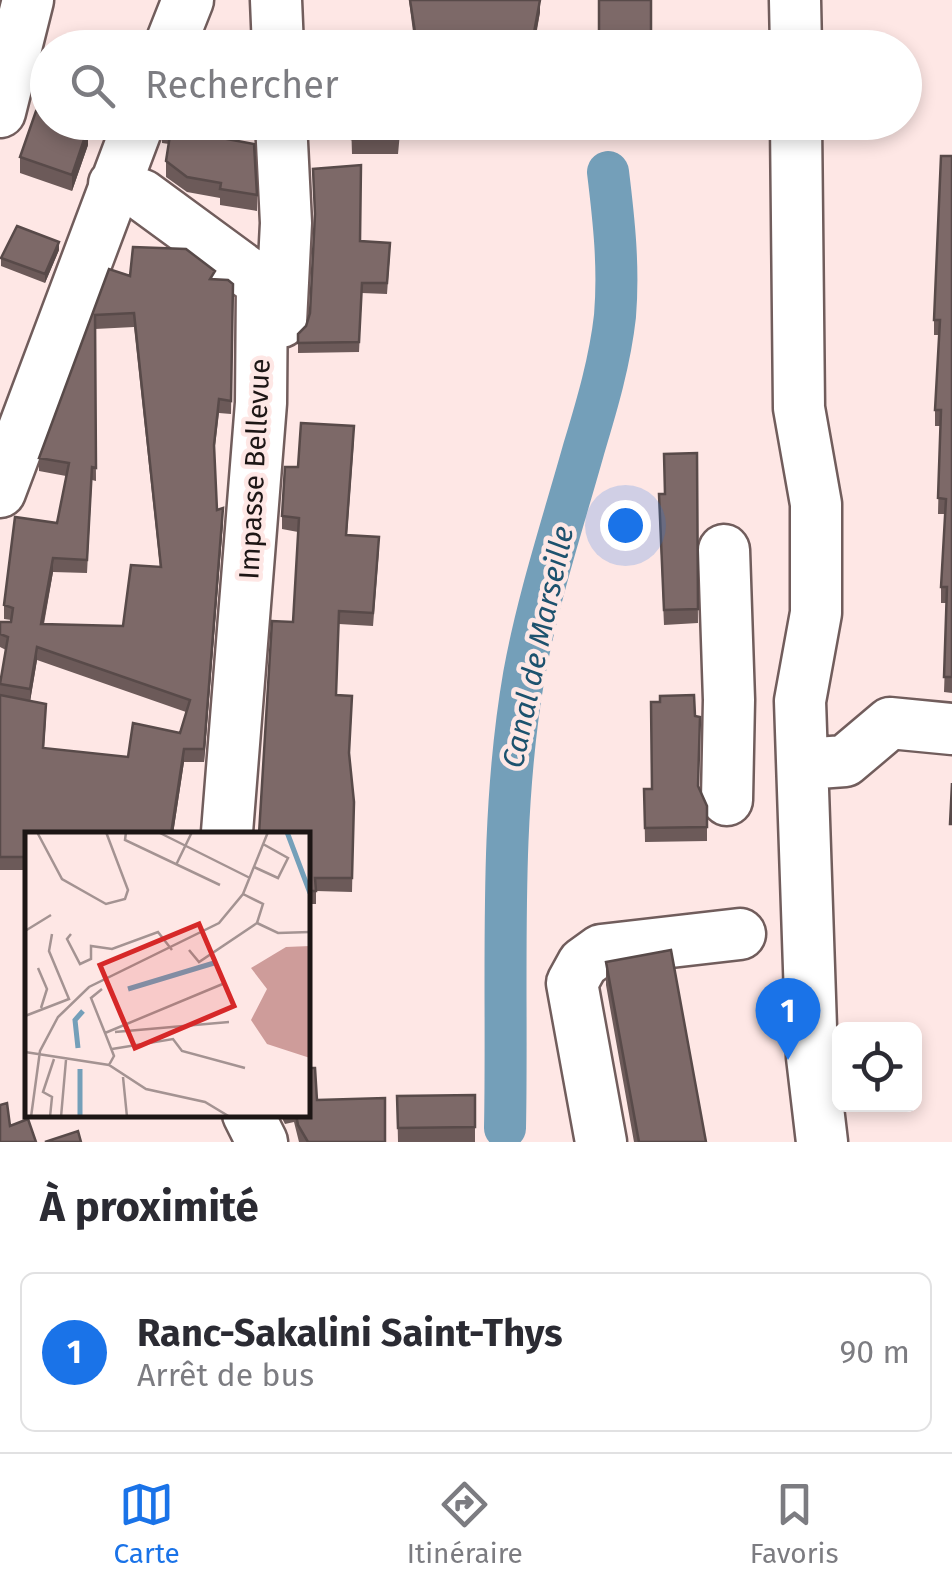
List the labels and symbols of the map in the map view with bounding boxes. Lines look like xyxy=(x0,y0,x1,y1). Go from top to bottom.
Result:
street label: Impasse Bellevue xyxy=(232,358,277,580)
your location xyxy=(600,500,651,551)
water label: Canal de Marseille xyxy=(495,523,581,771)
inset map xyxy=(25,832,310,1117)
pin: 1 xyxy=(756,978,820,1060)

